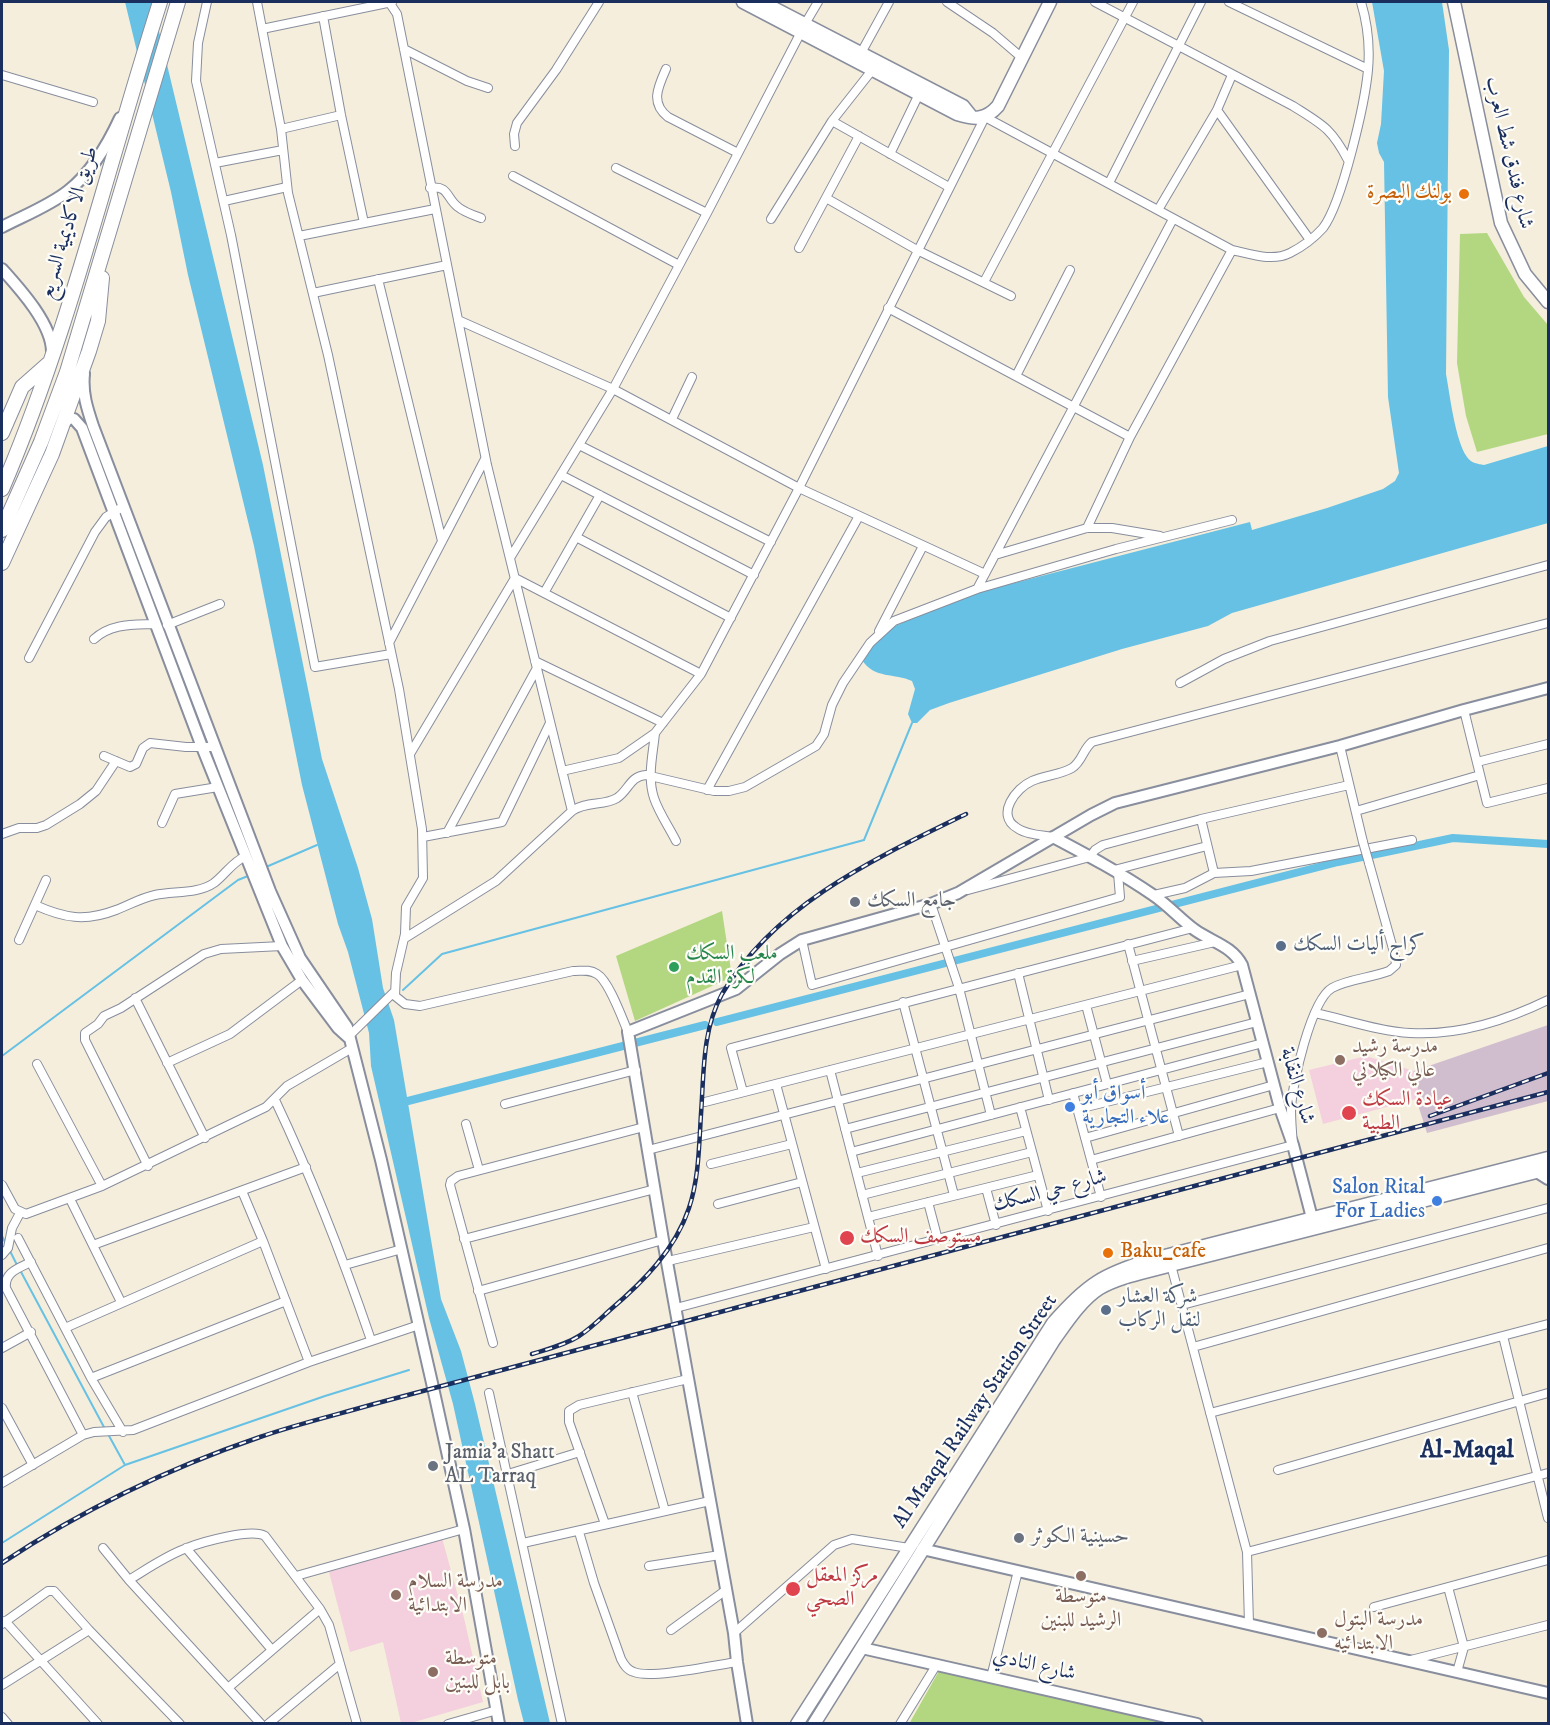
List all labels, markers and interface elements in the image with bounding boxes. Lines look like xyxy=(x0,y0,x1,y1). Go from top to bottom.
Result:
street label: شارع فندق شط العرب xyxy=(1478,74,1538,232)
street label: طريق الاكاديمية السريع xyxy=(35,144,105,302)
place label: بولنك البصرة xyxy=(1367,181,1452,207)
marker: بولنك البصرة xyxy=(1457,187,1471,201)
place label: جامع السكك xyxy=(867,889,956,915)
marker: جامع السكك xyxy=(848,895,862,909)
place label: كراج أليات السكك xyxy=(1293,933,1425,959)
marker: كراج أليات السكك xyxy=(1274,939,1288,953)
place label: ملعب السكك لكرة القدم xyxy=(686,942,778,992)
marker: ملعب السكك لكرة القدم xyxy=(667,960,681,974)
place label: مدرسة رشيد عالي الكيلاني xyxy=(1352,1035,1438,1085)
street label: شارع النقابة xyxy=(1273,1045,1319,1127)
marker: مدرسة رشيد عالي الكيلاني xyxy=(1333,1053,1347,1067)
place label: أسواق أبو علاء التجارية xyxy=(1082,1082,1169,1132)
place label: عيادة السكك الطبية xyxy=(1362,1088,1452,1138)
marker: أسواق أبو علاء التجارية xyxy=(1063,1100,1077,1114)
marker: عيادة السكك الطبية xyxy=(1340,1104,1358,1122)
street label: شارع حي السكك xyxy=(990,1165,1110,1219)
place label: Salon Rital For Ladies xyxy=(1332,1176,1425,1226)
marker: Salon Rital For Ladies xyxy=(1430,1194,1444,1208)
place label: مستوصف السكك xyxy=(860,1225,981,1251)
marker: مستوصف السكك xyxy=(838,1229,856,1247)
place label: Baku_cafe xyxy=(1120,1240,1206,1266)
marker: Baku_cafe xyxy=(1101,1246,1115,1260)
place label: شركة العشار لنقل الركاب xyxy=(1118,1285,1201,1335)
street label: Al Maaqal Railway Station Street xyxy=(888,1290,1064,1534)
marker: شركة العشار لنقل الركاب xyxy=(1099,1303,1113,1317)
district label: Al-Maqal xyxy=(1420,1438,1514,1466)
place label: Jamia'a Shatt AL Tarraq xyxy=(445,1441,555,1491)
marker: Jamia'a Shatt AL Tarraq xyxy=(426,1459,440,1473)
place label: حسينية الكوثر xyxy=(1031,1525,1129,1551)
marker: حسينية الكوثر xyxy=(1012,1531,1026,1545)
place label: مركز المعقل الصحي xyxy=(806,1564,878,1614)
marker: متوسطة الرشيد للبنين xyxy=(1074,1569,1088,1583)
place label: مدرسة السلام الابتدائية xyxy=(408,1570,503,1620)
marker: مركز المعقل الصحي xyxy=(784,1580,802,1598)
place label: متوسطة الرشيد للبنين xyxy=(1041,1585,1121,1635)
marker: مدرسة السلام الابتدائية xyxy=(389,1588,403,1602)
place label: مدرسة البتول الابتدائيه xyxy=(1334,1608,1423,1658)
marker: مدرسة البتول الابتدائيه xyxy=(1315,1626,1329,1640)
street label: شارع النادي xyxy=(990,1644,1078,1688)
place label: متوسطة بابل للبنين xyxy=(445,1647,510,1697)
marker: متوسطة بابل للبنين xyxy=(426,1665,440,1679)

